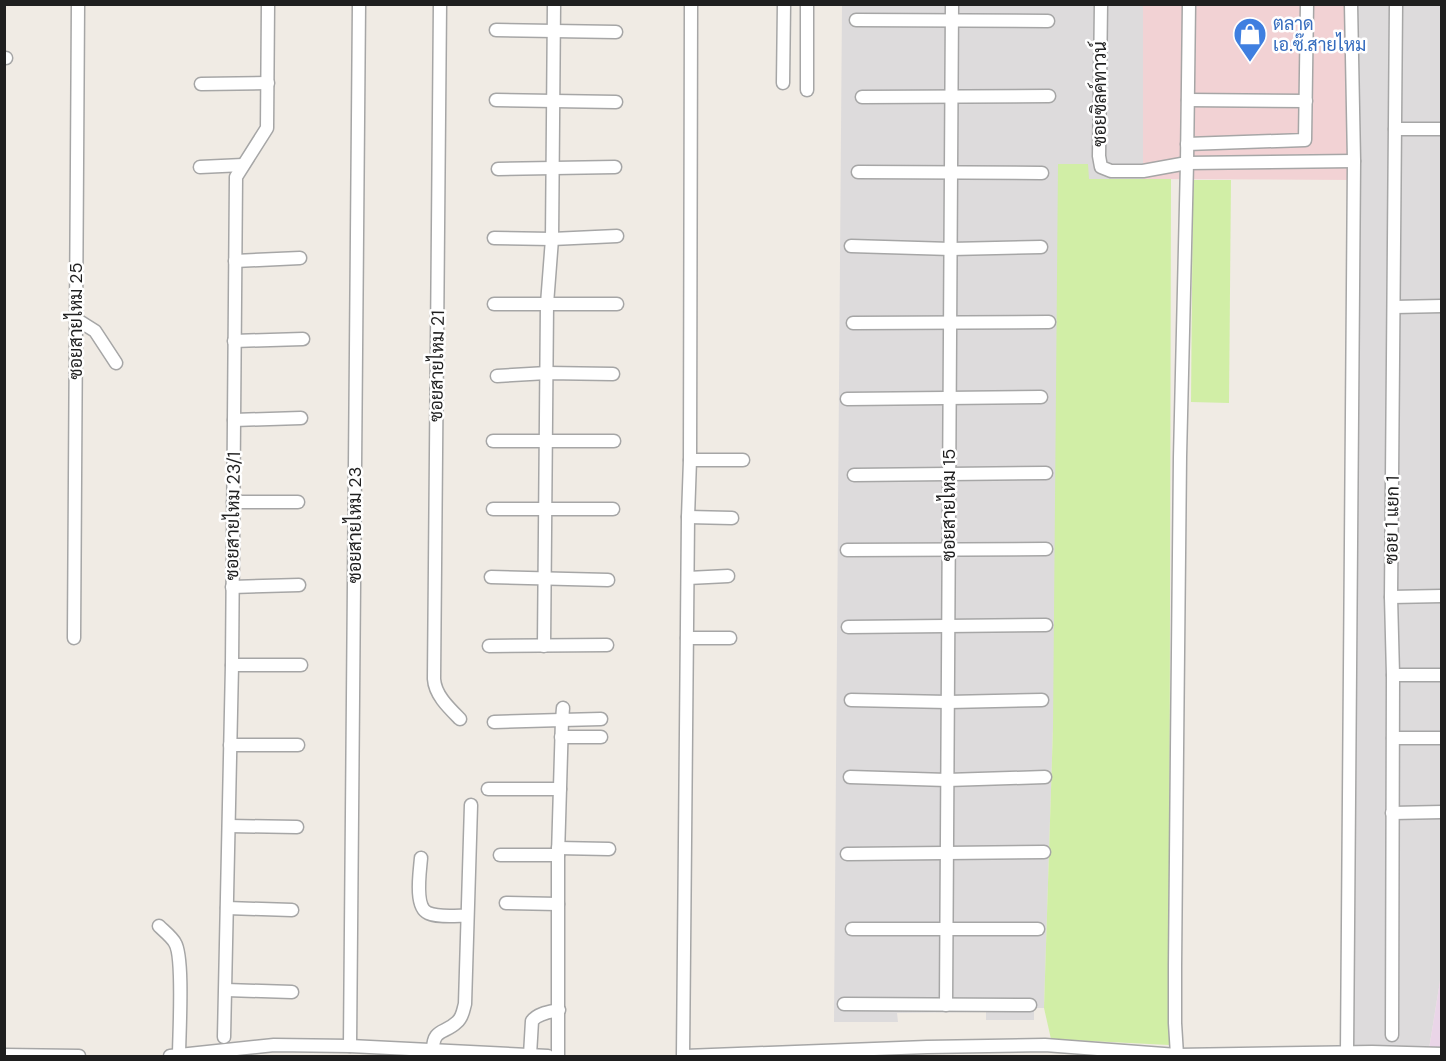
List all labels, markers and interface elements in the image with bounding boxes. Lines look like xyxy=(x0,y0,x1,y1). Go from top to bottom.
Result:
place label: ตลาด เอ.ซ๊.สายไหม xyxy=(1273,12,1366,57)
shop icon: ตลาด เอ.ซ๊.สายไหม xyxy=(1232,16,1268,63)
street label: ซอยซิลค์ทาวน์ xyxy=(1087,41,1112,147)
street label: ซอยสายไหม 25 xyxy=(63,262,88,380)
street label: ซอยสายไหม 21 xyxy=(423,310,450,422)
street label: ซอยสายไหม 15 xyxy=(936,449,961,561)
street label: ซอยสายไหม 23/1 xyxy=(219,452,246,580)
street label: ซอยสายไหม 23 xyxy=(342,467,367,583)
street label: ซอย 1 แยก 1 xyxy=(1379,475,1405,565)

